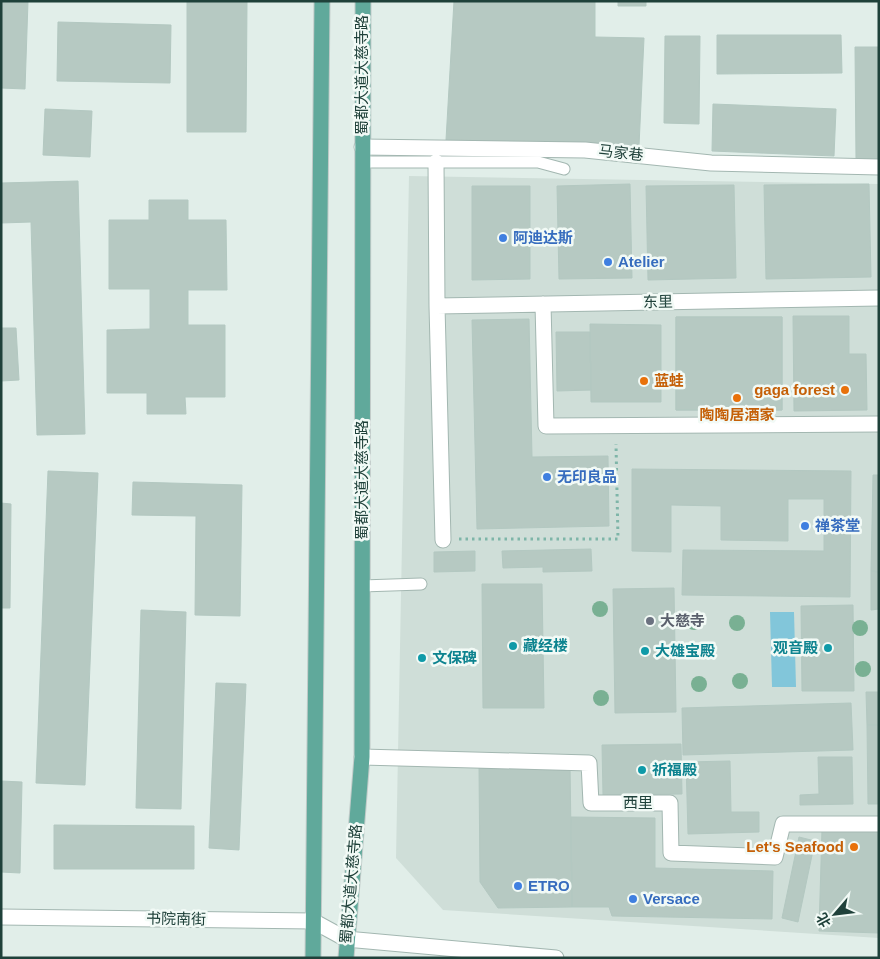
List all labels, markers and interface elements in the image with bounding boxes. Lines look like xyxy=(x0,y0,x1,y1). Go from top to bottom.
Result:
street label: 蜀都大道大慈寺路 xyxy=(353,15,370,135)
street label: 马家巷 xyxy=(598,142,644,163)
place label: 阿迪达斯 xyxy=(513,229,573,246)
marker: 阿迪达斯 xyxy=(497,232,509,244)
place label: Atelier xyxy=(618,253,665,270)
marker: Atelier xyxy=(602,256,614,268)
street label: 东里 xyxy=(643,293,673,310)
place label: 蓝蛙 xyxy=(654,372,684,389)
marker: 蓝蛙 xyxy=(638,375,650,387)
place label: gaga forest xyxy=(754,381,835,398)
marker: gaga forest xyxy=(839,384,851,396)
marker: 陶陶居酒家 xyxy=(731,392,743,404)
place label: 陶陶居酒家 xyxy=(699,406,775,423)
street label: 蜀都大道大慈寺路 xyxy=(353,420,370,540)
place label: 无印良品 xyxy=(557,468,617,485)
marker: 无印良品 xyxy=(541,471,553,483)
place label: 禅茶堂 xyxy=(815,517,860,534)
marker: 禅茶堂 xyxy=(799,520,811,532)
place label: 大慈寺 xyxy=(660,612,705,629)
marker: 大慈寺 xyxy=(644,615,656,627)
place label: 藏经楼 xyxy=(523,637,568,654)
place label: 观音殿 xyxy=(773,639,818,656)
marker: 藏经楼 xyxy=(507,640,519,652)
place label: 大雄宝殿 xyxy=(655,642,715,659)
marker: 观音殿 xyxy=(822,642,834,654)
marker: 大雄宝殿 xyxy=(639,645,651,657)
place label: 文保碑 xyxy=(432,649,477,666)
marker: 文保碑 xyxy=(416,652,428,664)
place label: 祈福殿 xyxy=(652,761,697,778)
marker: 祈福殿 xyxy=(636,764,648,776)
street label: 西里 xyxy=(623,794,653,811)
street label: 蜀都大道大慈寺路 xyxy=(337,823,364,944)
place label: Let's Seafood xyxy=(746,838,844,855)
marker: Let's Seafood xyxy=(848,841,860,853)
place label: ETRO xyxy=(528,877,570,894)
marker: ETRO xyxy=(512,880,524,892)
north arrow xyxy=(810,889,860,939)
place label: Versace xyxy=(643,890,700,907)
marker: Versace xyxy=(627,893,639,905)
street label: 书院南街 xyxy=(146,909,206,928)
text: 北 xyxy=(813,910,834,930)

